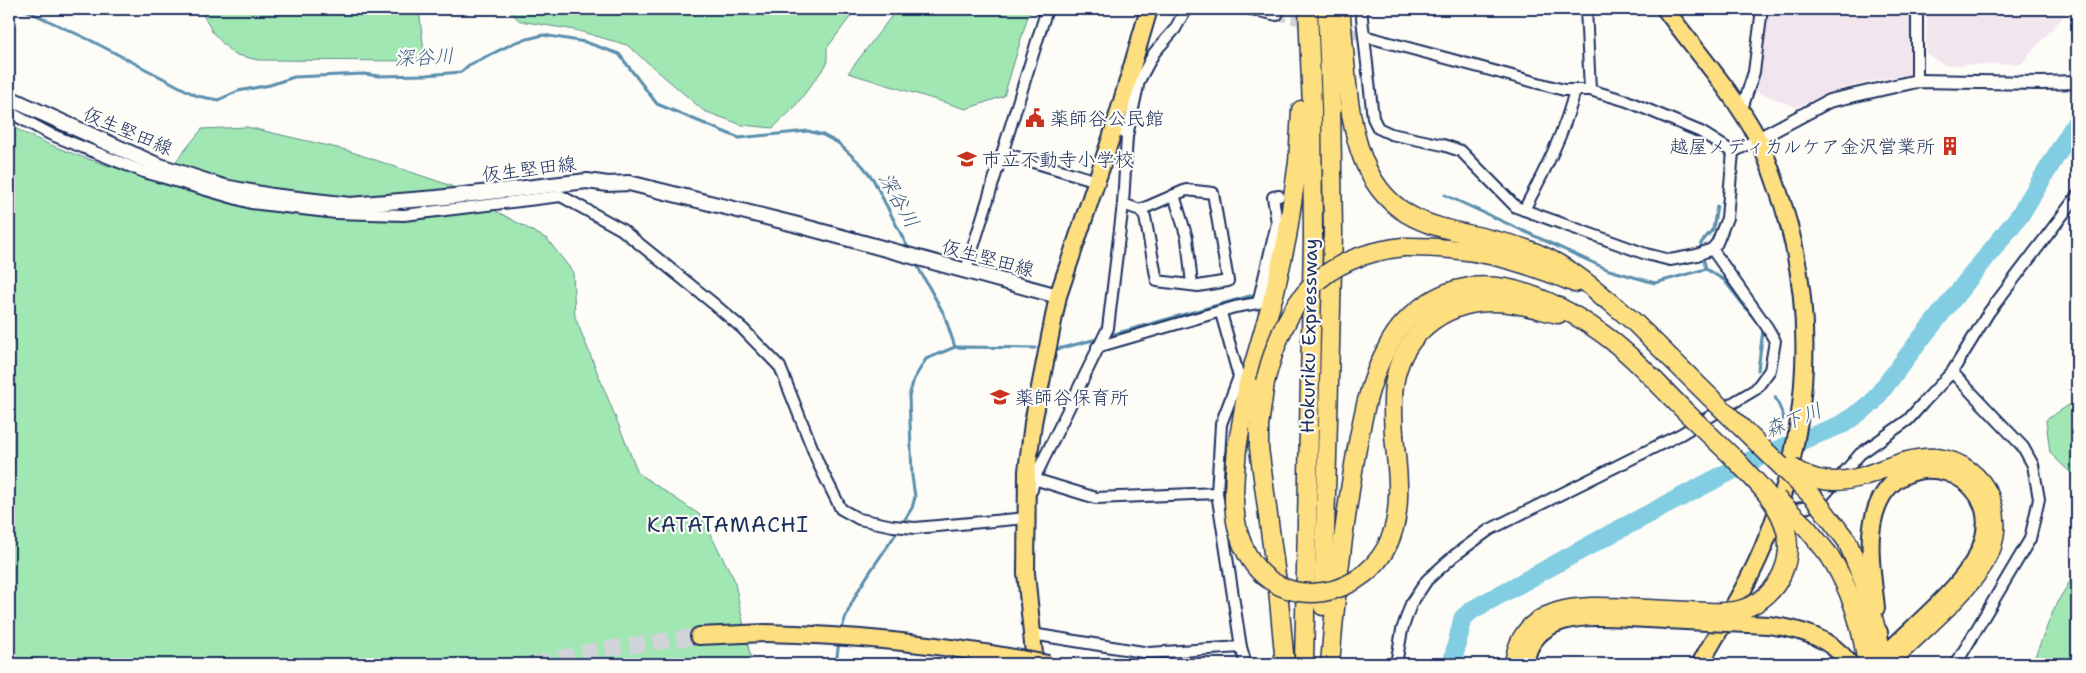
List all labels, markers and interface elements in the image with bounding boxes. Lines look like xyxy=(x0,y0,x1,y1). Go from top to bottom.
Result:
water label: 深谷川 xyxy=(393,42,455,72)
street label: 仮生堅田線 xyxy=(79,101,177,161)
place label: 薬師谷公民館 xyxy=(1050,106,1164,131)
public building icon: 薬師谷公民館 xyxy=(1024,107,1046,129)
place label: 越屋メディカルケア金沢営業所 xyxy=(1670,134,1935,159)
building icon: 越屋メディカルケア金沢営業所 xyxy=(1939,135,1961,157)
place label: 市立不動寺小学校 xyxy=(982,147,1134,172)
school or university icon: 市立不動寺小学校 xyxy=(956,148,978,170)
street label: 仮生堅田線 xyxy=(480,151,578,187)
water label: 深谷川 xyxy=(873,168,925,232)
street label: 仮生堅田線 xyxy=(939,234,1037,282)
street label: Hokuriku Expressway xyxy=(1295,238,1323,434)
place label: 薬師谷保育所 xyxy=(1015,385,1129,410)
school or university icon: 薬師谷保育所 xyxy=(989,386,1011,408)
water label: 森下川 xyxy=(1760,397,1826,443)
district label: KATATAMACHI xyxy=(647,511,809,539)

